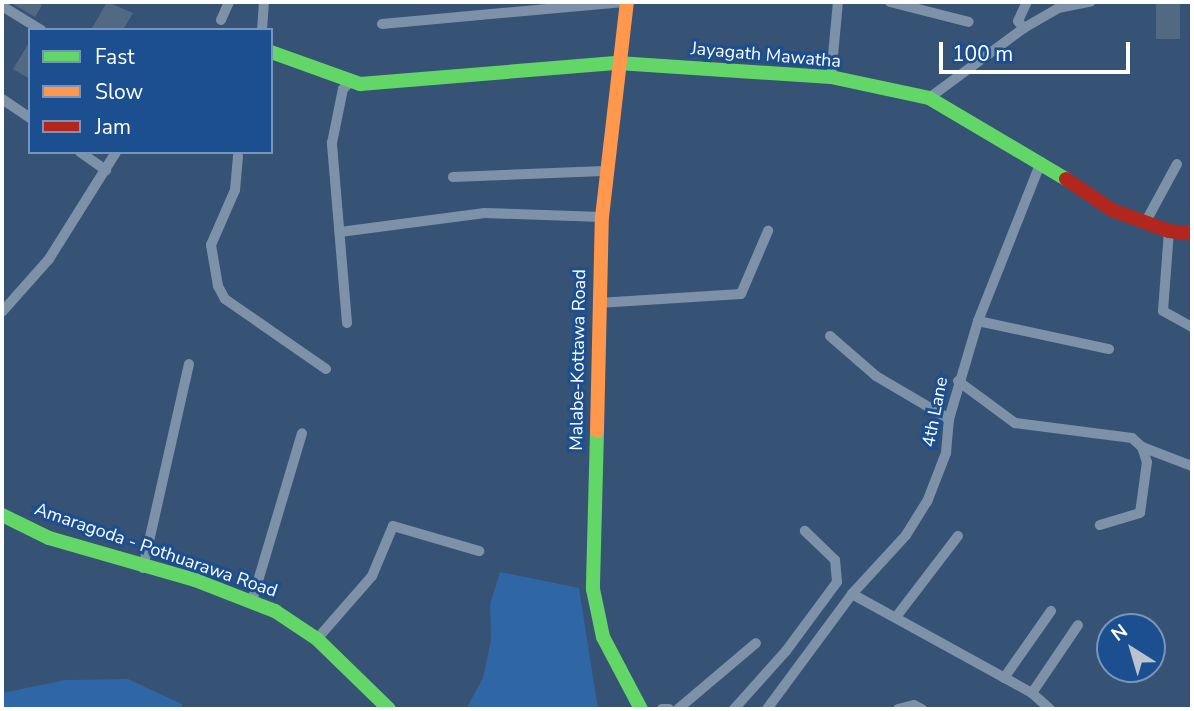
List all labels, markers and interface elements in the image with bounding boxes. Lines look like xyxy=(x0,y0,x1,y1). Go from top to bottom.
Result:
legend xyxy=(28,28,273,154)
scale bar xyxy=(942,28,1133,72)
street label: Jayagath Mawatha xyxy=(690,38,842,72)
text: 100 m xyxy=(952,40,1013,68)
text: Fast xyxy=(95,43,135,71)
text: Slow xyxy=(95,78,143,106)
text: Jam xyxy=(95,113,131,141)
street label: Malabe-Kottawa Road xyxy=(566,269,590,451)
street label: 4th Lane xyxy=(918,375,952,449)
street label: Amaragoda - Pothuarawa Road xyxy=(32,498,280,602)
north arrow xyxy=(1096,613,1166,683)
text: N xyxy=(1106,618,1133,647)

